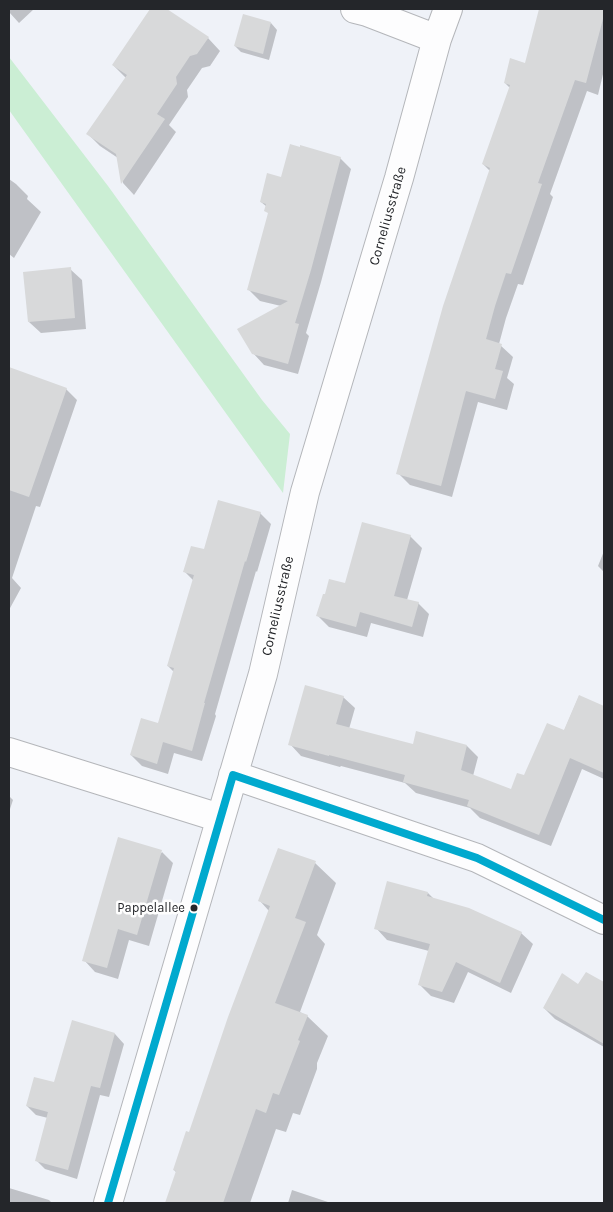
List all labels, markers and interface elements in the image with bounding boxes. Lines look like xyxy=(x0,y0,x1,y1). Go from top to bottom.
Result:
street label: Corneliusstraße xyxy=(366,165,410,267)
street label: Corneliusstraße xyxy=(258,554,298,658)
place label: Pappelallee xyxy=(117,900,185,916)
marker: Pappelallee xyxy=(189,903,199,913)

